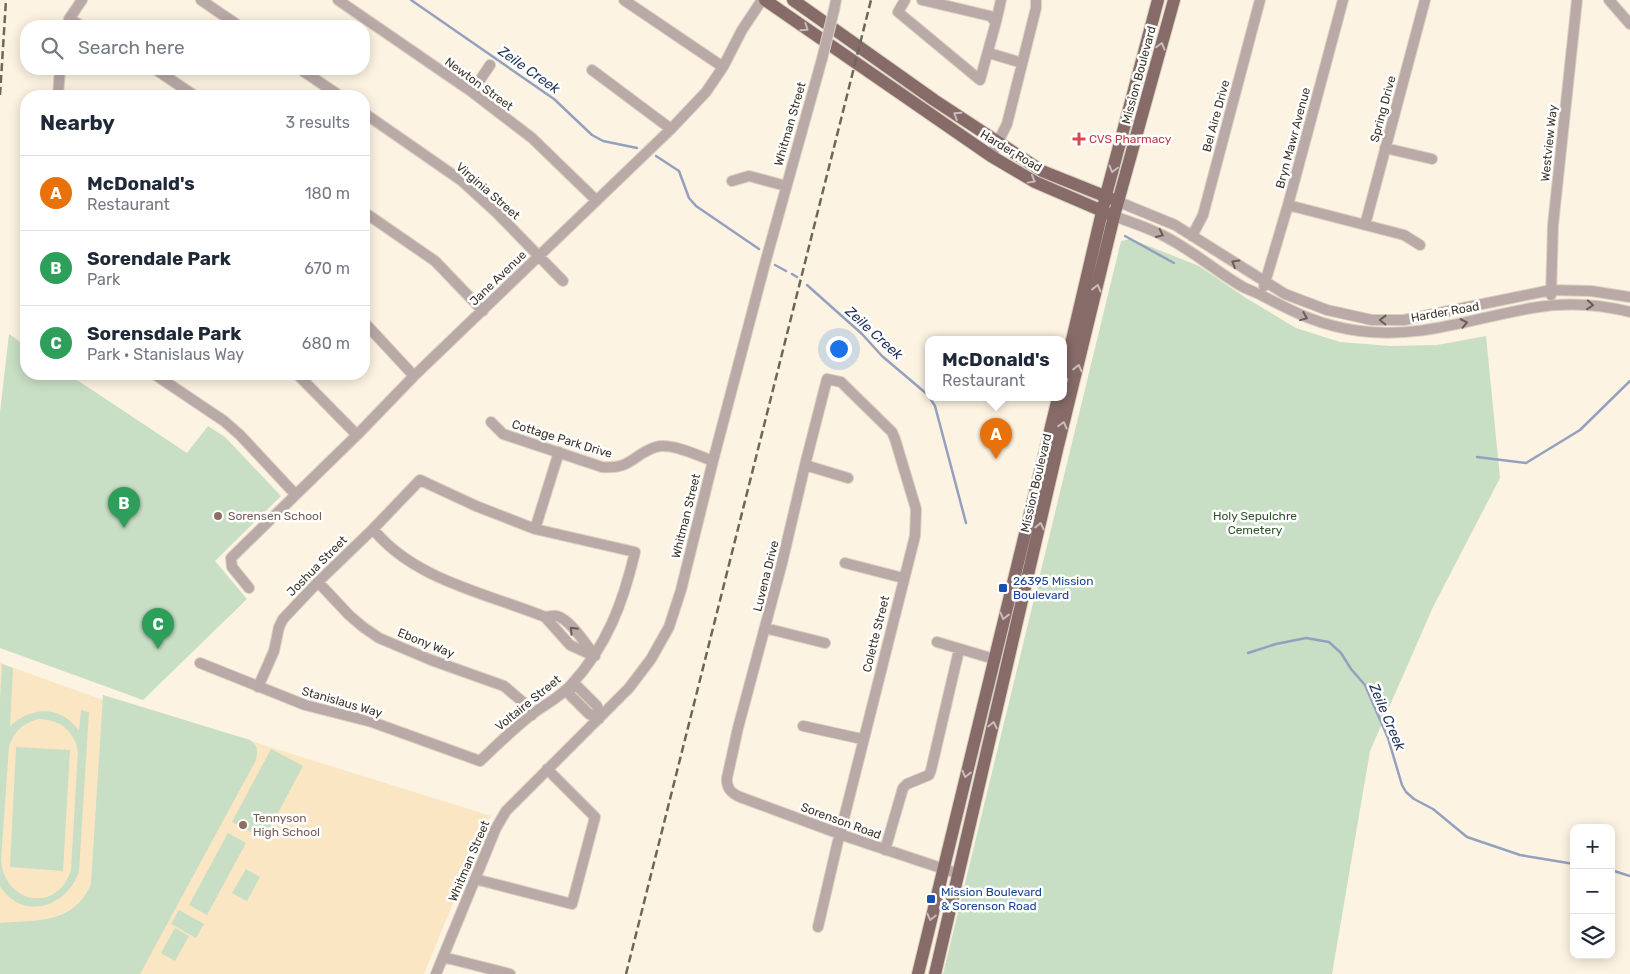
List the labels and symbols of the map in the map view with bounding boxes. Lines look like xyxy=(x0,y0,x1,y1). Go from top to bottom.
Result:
one-way arrow xyxy=(799,22,809,31)
street label: Mission Boulevard xyxy=(1119,24,1159,126)
water label: Zeile Creek xyxy=(494,42,564,98)
one-way arrow xyxy=(1156,42,1166,50)
street label: Newton Street xyxy=(442,55,516,114)
street label: Spring Drive xyxy=(1367,74,1399,144)
street label: Bel Aire Drive xyxy=(1200,78,1232,154)
street label: Whitman Street xyxy=(771,80,809,168)
street label: Bryn Mawr Avenue xyxy=(1273,86,1313,190)
street label: Westview Way xyxy=(1538,103,1560,182)
one-way arrow xyxy=(953,112,963,121)
street label: Harder Road xyxy=(978,127,1044,175)
place label: CVS Pharmacy xyxy=(1089,132,1172,146)
marker: CVS Pharmacy xyxy=(1073,133,1085,145)
street label: Virginia Street xyxy=(453,160,523,223)
one-way arrow xyxy=(1109,164,1119,172)
one-way arrow xyxy=(1026,174,1035,184)
one-way arrow xyxy=(1154,228,1163,238)
street label: Jane Avenue xyxy=(467,247,529,308)
one-way arrow xyxy=(1232,259,1241,269)
one-way arrow xyxy=(1091,283,1102,292)
street label: Harder Road xyxy=(1410,299,1480,325)
one-way arrow xyxy=(1586,300,1594,311)
water label: Zeile Creek xyxy=(841,302,907,364)
one-way arrow xyxy=(1299,311,1308,321)
one-way arrow xyxy=(1379,315,1386,325)
one-way arrow xyxy=(1459,318,1468,329)
your location xyxy=(826,336,852,362)
one-way arrow xyxy=(1072,363,1083,372)
street label: Cottage Park Drive xyxy=(510,417,614,461)
pin: A xyxy=(980,418,1012,459)
one-way arrow xyxy=(1058,422,1068,430)
street label: Mission Boulevard xyxy=(1018,432,1054,534)
street label: Whitman Street xyxy=(669,472,703,560)
pin: B xyxy=(108,487,140,528)
place label: Sorensen School xyxy=(228,509,322,523)
park label: Holy Sepulchre Cemetery xyxy=(1213,509,1297,537)
marker: Sorensen School xyxy=(212,510,224,522)
one-way arrow xyxy=(1034,521,1045,530)
street label: Joshua Street xyxy=(284,533,350,599)
street label: Luvena Drive xyxy=(750,539,782,613)
place label: 26395 Mission Boulevard xyxy=(1013,574,1093,602)
marker: 26395 Mission Boulevard xyxy=(997,582,1009,594)
street label: Colette Street xyxy=(860,594,892,674)
pin: C xyxy=(142,608,174,649)
one-way arrow xyxy=(1000,612,1010,620)
street label: Ebony Way xyxy=(396,625,457,661)
one-way arrow xyxy=(570,627,579,636)
street label: Voltaire Street xyxy=(492,672,564,734)
water label: Zeile Creek xyxy=(1365,680,1409,754)
street label: Stanislaus Way xyxy=(300,684,384,720)
one-way arrow xyxy=(987,720,998,729)
one-way arrow xyxy=(961,770,972,779)
street label: Sorenson Road xyxy=(799,800,883,842)
place label: Tennyson High School xyxy=(253,811,320,839)
street label: Whitman Street xyxy=(446,818,493,904)
marker: Tennyson High School xyxy=(237,819,249,831)
place label: Mission Boulevard & Sorenson Road xyxy=(941,885,1042,913)
marker: Mission Boulevard & Sorenson Road xyxy=(925,893,937,905)
one-way arrow xyxy=(926,913,937,922)

